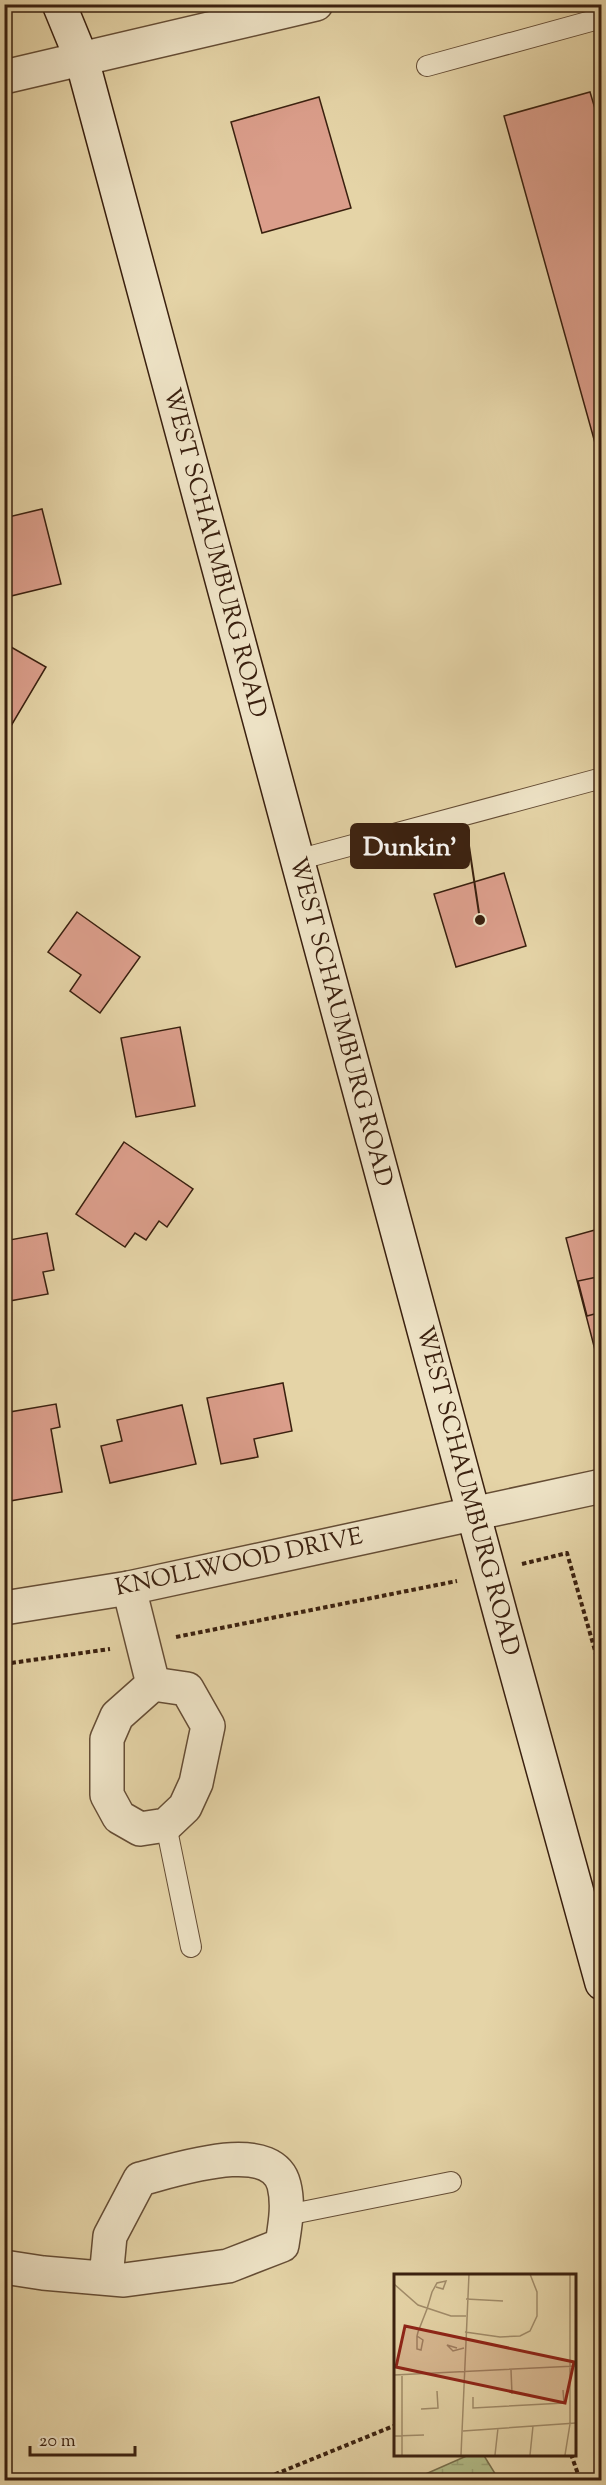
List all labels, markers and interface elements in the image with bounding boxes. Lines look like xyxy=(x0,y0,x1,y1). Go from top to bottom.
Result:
street label: WEST SCHAUMBURG ROAD xyxy=(154,384,274,722)
callout: Dunkin' xyxy=(351,824,469,868)
text: Dunkin' xyxy=(363,830,457,867)
street label: WEST SCHAUMBURG ROAD xyxy=(280,853,400,1191)
street label: WEST SCHAUMBURG ROAD xyxy=(407,1322,527,1660)
street label: KNOLLWOOD DRIVE xyxy=(112,1520,366,1606)
inset map xyxy=(394,2274,576,2455)
scale bar xyxy=(30,2419,135,2457)
text: 20 m xyxy=(39,2429,76,2455)

